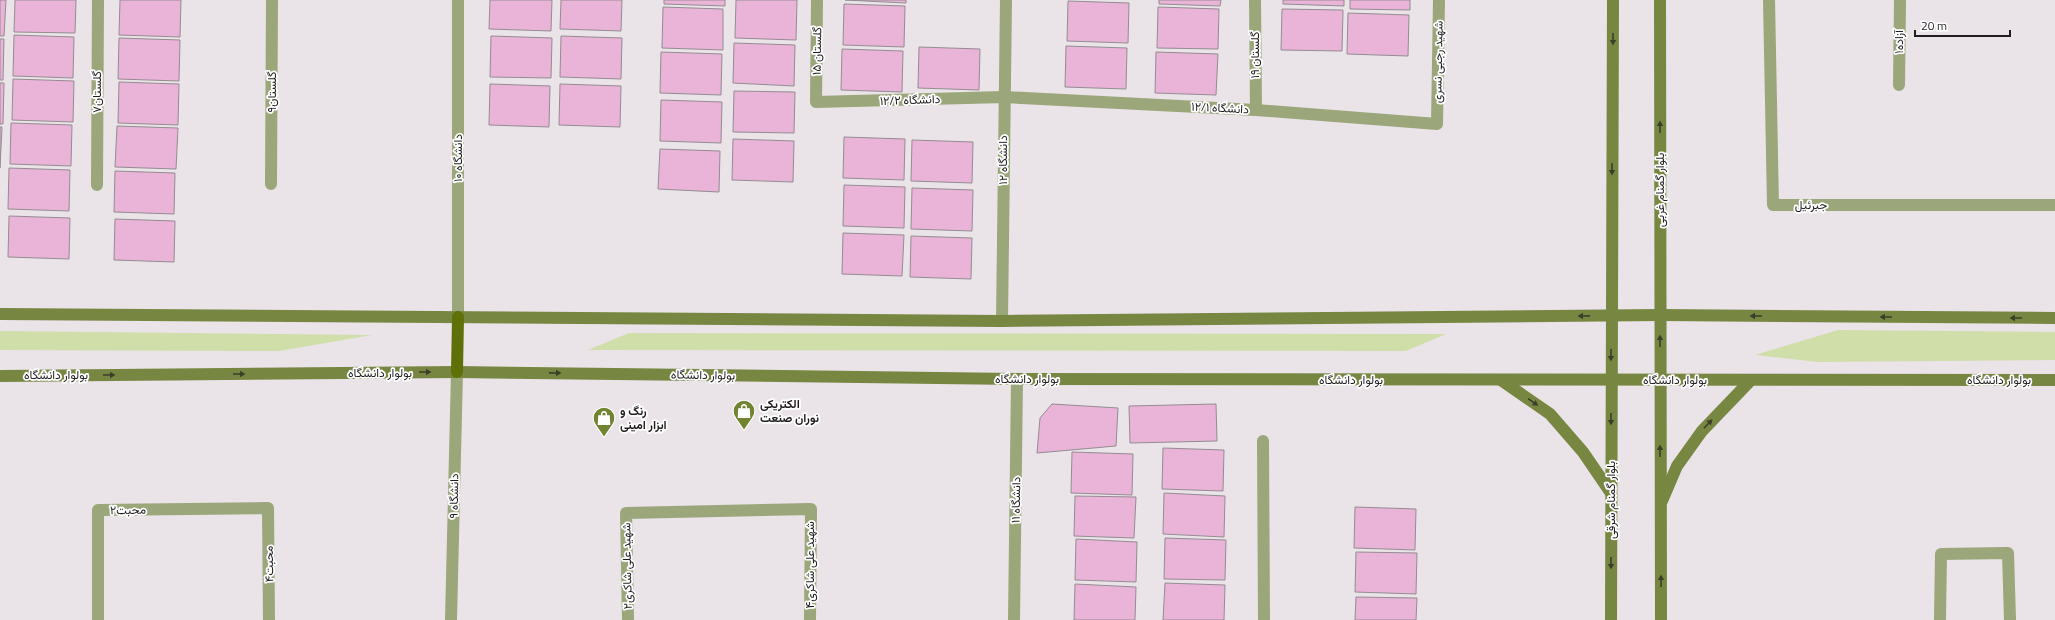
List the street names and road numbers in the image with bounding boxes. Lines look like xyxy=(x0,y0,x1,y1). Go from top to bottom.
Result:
street label: شهید رجبی نسری xyxy=(1427,21,1448,103)
street label: گلستان ۱۵ xyxy=(807,27,826,75)
street label: آزاده۱ xyxy=(1889,29,1908,54)
street label: گلستان ۱۹ xyxy=(1245,31,1264,79)
street label: گلستان۷ xyxy=(87,71,106,113)
street label: گلستان۹ xyxy=(262,72,281,112)
street label: دانشگاه ۱۲/۲ xyxy=(879,89,941,110)
street label: دانشگاه ۱۲/۱ xyxy=(1191,97,1250,119)
street label: دانشگاه ۱۰ xyxy=(448,134,467,182)
street label: دانشگاه ۱۲ xyxy=(993,135,1012,185)
street label: بلوار گمنام غربی xyxy=(1650,153,1669,227)
street label: جبرئیل xyxy=(1795,195,1827,214)
street label: بولوار دانشگاه xyxy=(348,363,412,382)
street label: بولوار دانشگاه xyxy=(671,364,735,385)
street label: بولوار دانشگاه xyxy=(24,365,88,384)
street label: بولوار دانشگاه xyxy=(995,369,1059,388)
street label: بولوار دانشگاه xyxy=(1319,370,1383,389)
street label: بولوار دانشگاه xyxy=(1643,370,1707,389)
street label: بولوار دانشگاه xyxy=(1967,370,2031,389)
street label: بلوار گمنام شرقی xyxy=(1601,461,1620,539)
street label: دانشگاه ۹ xyxy=(444,473,463,519)
street label: دانشگاه ۱۱ xyxy=(1006,476,1025,523)
street label: محبت۲ xyxy=(110,500,146,519)
street label: شهید علی شاکری۴ xyxy=(800,521,819,609)
street label: شهید علی شاکری۲ xyxy=(616,523,637,609)
street label: محبت۴ xyxy=(259,545,278,583)

